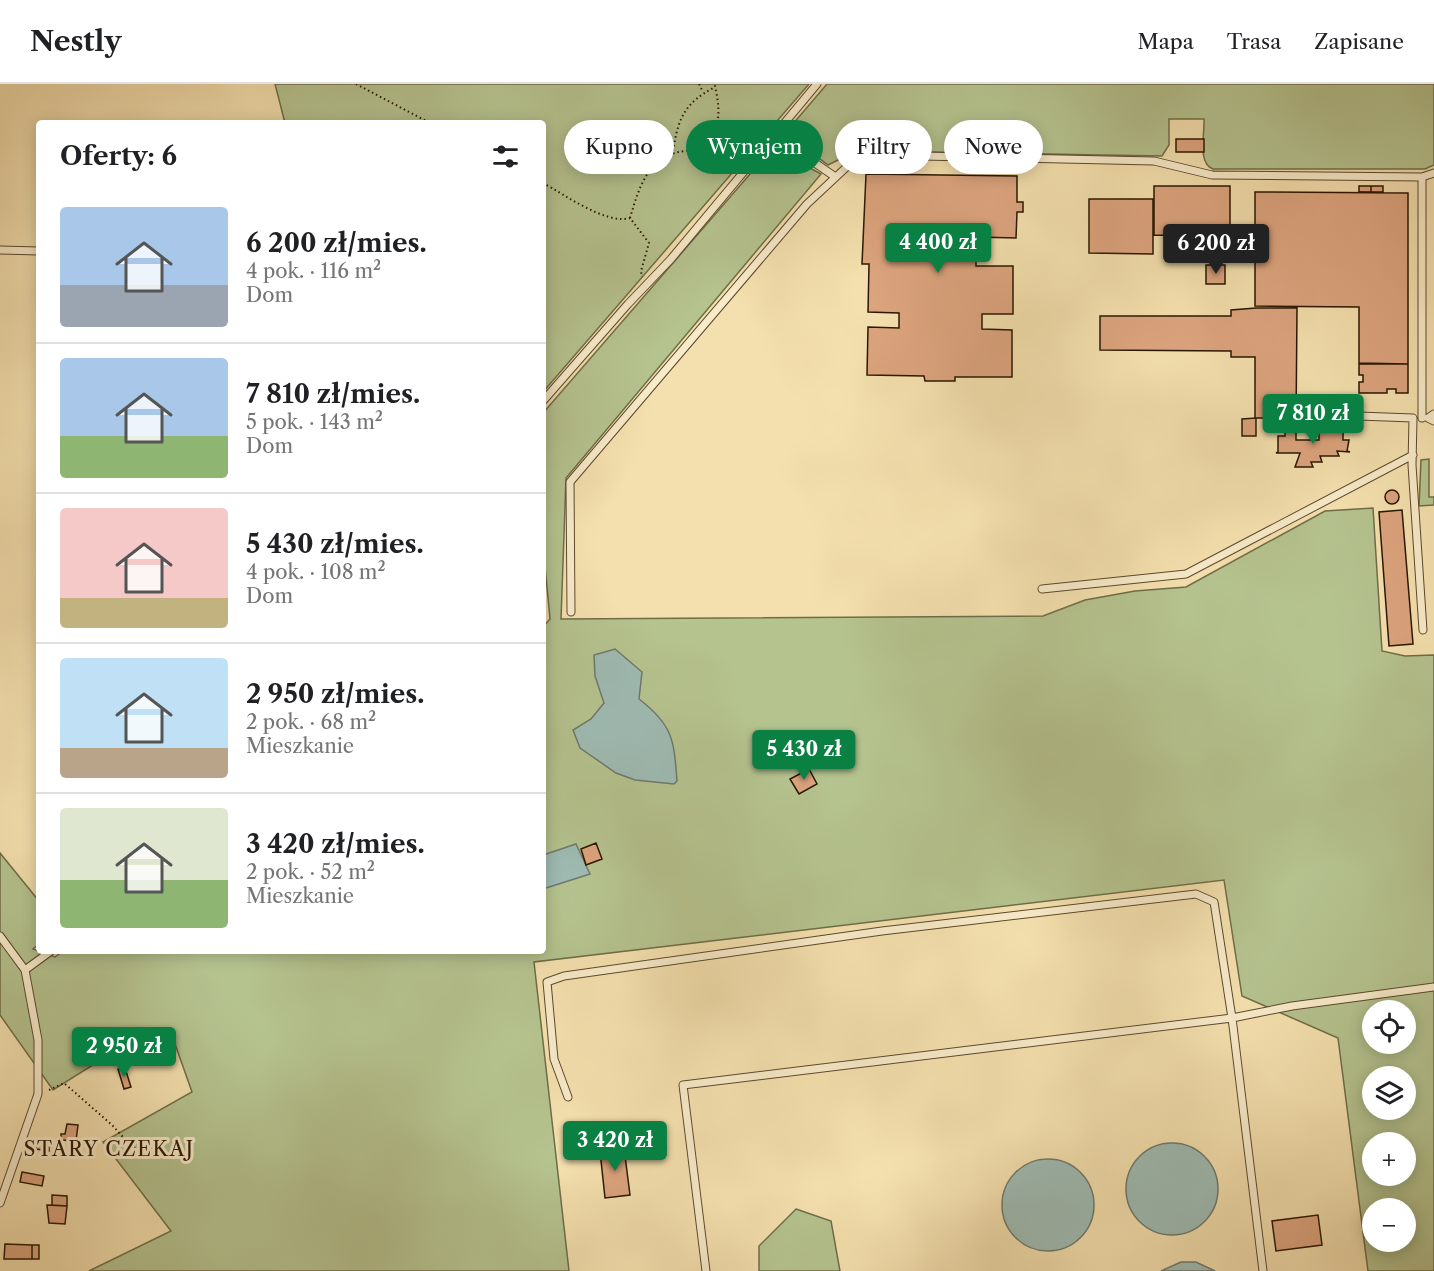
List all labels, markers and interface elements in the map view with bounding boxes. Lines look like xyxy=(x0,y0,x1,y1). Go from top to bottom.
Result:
text: Nestly xyxy=(30,24,121,58)
text: Mapa xyxy=(1138,29,1194,54)
text: Trasa xyxy=(1227,29,1281,54)
text: Zapisane xyxy=(1314,29,1404,54)
chip: Kupno xyxy=(564,120,674,174)
chip: Wynajem xyxy=(686,120,823,174)
chip: Filtry xyxy=(835,120,932,174)
chip: Nowe xyxy=(944,120,1043,174)
text: Oferty: 6 xyxy=(60,140,177,172)
icon: filters xyxy=(489,140,522,173)
pin: 4 400 zł xyxy=(876,223,1000,274)
pin: 6 200 zł xyxy=(1154,224,1278,275)
text: 6 200 zł/mies. xyxy=(246,227,427,259)
text: 4 400 zł xyxy=(899,230,977,254)
icon: home xyxy=(108,231,180,303)
text: 6 200 zł xyxy=(1177,231,1255,255)
text: 4 pok. · 116 m² xyxy=(246,259,381,283)
text: Dom xyxy=(246,283,293,307)
text: 7 810 zł/mies. xyxy=(246,378,420,410)
icon: home xyxy=(108,382,180,454)
pin: 7 810 zł xyxy=(1251,394,1375,445)
text: 7 810 zł xyxy=(1277,401,1349,425)
text: 5 pok. · 143 m² xyxy=(246,410,383,434)
text: Dom xyxy=(246,434,293,458)
text: 5 430 zł/mies. xyxy=(246,528,424,560)
icon: home xyxy=(108,532,180,604)
text: 4 pok. · 108 m² xyxy=(246,560,386,584)
text: Dom xyxy=(246,584,293,608)
text: 2 950 zł/mies. xyxy=(246,678,424,710)
icon: home xyxy=(108,682,180,754)
text: 2 pok. · 68 m² xyxy=(246,710,376,734)
pin: 5 430 zł xyxy=(742,730,866,781)
text: Mieszkanie xyxy=(246,734,354,758)
text: 5 430 zł xyxy=(766,737,842,761)
text: 3 420 zł/mies. xyxy=(246,828,425,860)
icon: home xyxy=(108,832,180,904)
text: 2 pok. · 52 m² xyxy=(246,860,375,884)
text: Mieszkanie xyxy=(246,884,354,908)
map controls xyxy=(1362,1000,1416,1252)
button: locate xyxy=(1362,1000,1416,1054)
pin: 2 950 zł xyxy=(62,1027,186,1078)
text: 2 950 zł xyxy=(86,1034,162,1058)
button: layers xyxy=(1362,1066,1416,1120)
pin: 3 420 zł xyxy=(553,1121,677,1172)
text: 3 420 zł xyxy=(577,1128,653,1152)
button: + xyxy=(1362,1132,1416,1186)
district label: STARY CZEKAJ xyxy=(23,1137,195,1161)
button: − xyxy=(1362,1198,1416,1252)

